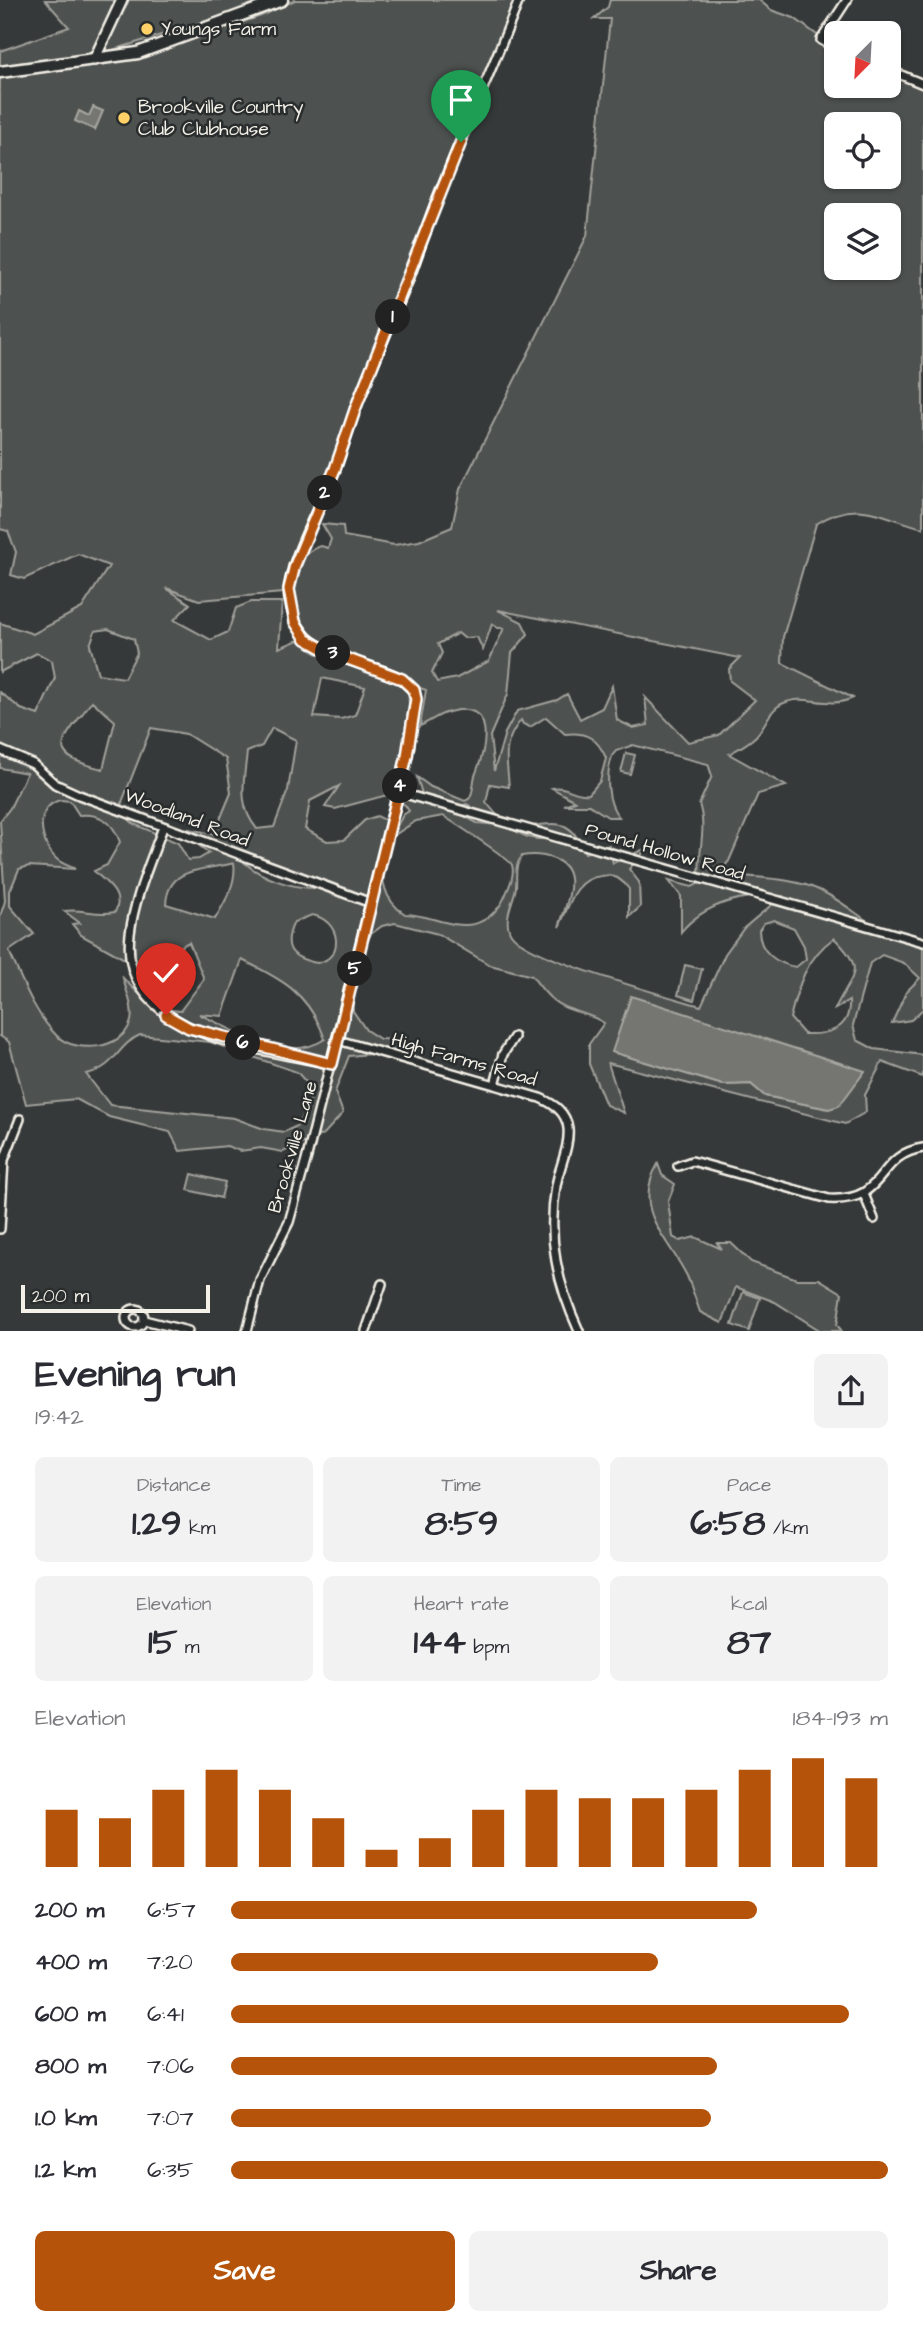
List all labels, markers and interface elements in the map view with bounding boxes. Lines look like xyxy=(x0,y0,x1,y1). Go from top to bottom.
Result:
place label: Youngs Farm xyxy=(161,16,276,44)
marker: Youngs Farm xyxy=(139,21,155,37)
north arrow xyxy=(824,21,901,98)
map controls xyxy=(824,21,901,280)
pin xyxy=(431,70,491,142)
icon: arrive xyxy=(442,81,480,119)
place label: Brookville Country Club Clubhouse xyxy=(138,94,304,143)
marker: Brookville Country Club Clubhouse xyxy=(116,110,132,126)
button: locate xyxy=(824,112,901,189)
button: layers xyxy=(824,203,901,280)
pin: 1 xyxy=(376,300,410,334)
text: 1 xyxy=(391,303,394,330)
pin: 2 xyxy=(308,476,342,510)
text: 2 xyxy=(319,479,330,506)
pin: 3 xyxy=(316,636,350,670)
text: 3 xyxy=(328,639,337,666)
pin: 4 xyxy=(382,768,418,804)
text: 4 xyxy=(393,772,406,799)
street label: Woodland Road xyxy=(120,782,254,854)
street label: Pound Hollow Road xyxy=(582,816,748,888)
pin xyxy=(136,943,196,1015)
pin: 5 xyxy=(338,951,372,986)
icon: check xyxy=(147,954,185,992)
text: 5 xyxy=(348,955,361,982)
pin: 6 xyxy=(226,1026,260,1060)
street label: High Farms Road xyxy=(388,1026,540,1095)
text: 6 xyxy=(237,1029,248,1056)
street label: Brookville Lane xyxy=(261,1078,325,1216)
scale bar xyxy=(21,1282,210,1314)
text: 200 m xyxy=(32,1283,89,1310)
text: Evening run xyxy=(35,1349,236,1401)
button: share xyxy=(814,1354,888,1428)
text: 19:42 xyxy=(35,1401,84,1433)
text: Distance xyxy=(137,1472,211,1499)
text: Time xyxy=(442,1472,481,1499)
text: Pace xyxy=(727,1472,771,1499)
text: 1.29 xyxy=(132,1499,181,1548)
text: 8:59 xyxy=(425,1499,498,1548)
text: 6:58 xyxy=(690,1499,765,1548)
text: km xyxy=(181,1515,216,1542)
text: /km xyxy=(765,1515,808,1542)
text: Elevation xyxy=(136,1591,211,1618)
text: Heart rate xyxy=(414,1591,509,1618)
text: kcal xyxy=(731,1591,767,1618)
text: 15 xyxy=(148,1618,177,1667)
text: 144 xyxy=(414,1618,466,1667)
text: 87 xyxy=(727,1618,771,1667)
text: m xyxy=(177,1634,200,1661)
text: bpm xyxy=(466,1634,509,1661)
text: Elevation xyxy=(35,1702,126,1734)
text: 184–193 m xyxy=(792,1702,888,1734)
text: 200 m xyxy=(35,1894,104,1926)
text: 6:57 xyxy=(147,1894,196,1926)
text: 400 m xyxy=(35,1946,107,1978)
text: 7:20 xyxy=(147,1946,193,1978)
text: 600 m xyxy=(35,1998,106,2030)
text: 6:41 xyxy=(147,1998,184,2030)
text: 800 m xyxy=(35,2050,106,2082)
text: 7:06 xyxy=(147,2050,194,2082)
text: 1.0 km xyxy=(35,2102,97,2134)
text: 7:07 xyxy=(147,2102,194,2134)
text: 1.2 km xyxy=(35,2154,96,2186)
text: 6:35 xyxy=(147,2154,193,2186)
button: Save xyxy=(35,2231,455,2311)
button: Share xyxy=(469,2231,888,2311)

